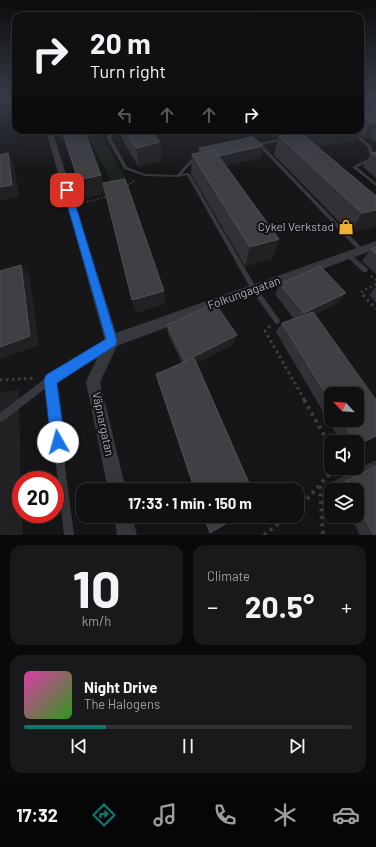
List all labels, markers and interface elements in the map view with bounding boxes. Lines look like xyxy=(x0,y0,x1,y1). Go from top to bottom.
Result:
text: 20 m xyxy=(90,26,151,60)
icon: right xyxy=(24,28,76,80)
text: Turn right xyxy=(90,60,166,82)
icon: left xyxy=(114,104,136,126)
icon: ahead xyxy=(156,104,178,126)
icon: ahead xyxy=(198,104,220,126)
icon: right xyxy=(240,104,262,126)
pin xyxy=(50,173,84,207)
icon: arrive xyxy=(56,179,78,201)
shop icon: Cykel Verkstad xyxy=(337,218,355,236)
place label: Cykel Verkstad xyxy=(258,219,334,233)
street label: Folkungagatan xyxy=(205,272,282,312)
north arrow xyxy=(324,387,364,427)
map controls xyxy=(324,387,364,523)
street label: Väpnargatan xyxy=(90,390,118,457)
position arrow xyxy=(37,421,79,463)
button: sound xyxy=(324,435,364,475)
speed limit sign: 20 xyxy=(12,471,64,523)
button: layers xyxy=(324,483,364,523)
text: 17:33 · 1 min · 150 m xyxy=(128,494,252,512)
text: 10 xyxy=(72,556,121,618)
text: Climate xyxy=(207,568,250,584)
text: 20.5° xyxy=(245,588,314,624)
text: − xyxy=(207,593,218,619)
text: + xyxy=(341,593,352,619)
text: km/h xyxy=(82,613,111,629)
text: Night Drive xyxy=(84,678,157,696)
text: The Halogens xyxy=(84,696,160,712)
icon: previous xyxy=(68,735,90,757)
icon: pause xyxy=(177,735,199,757)
icon: next xyxy=(286,735,308,757)
icon: directions xyxy=(90,801,118,829)
icon: music xyxy=(151,801,179,829)
icon: phone xyxy=(211,801,239,829)
icon: climate xyxy=(271,801,299,829)
icon: car xyxy=(332,801,360,829)
text: 17:32 xyxy=(16,804,58,826)

